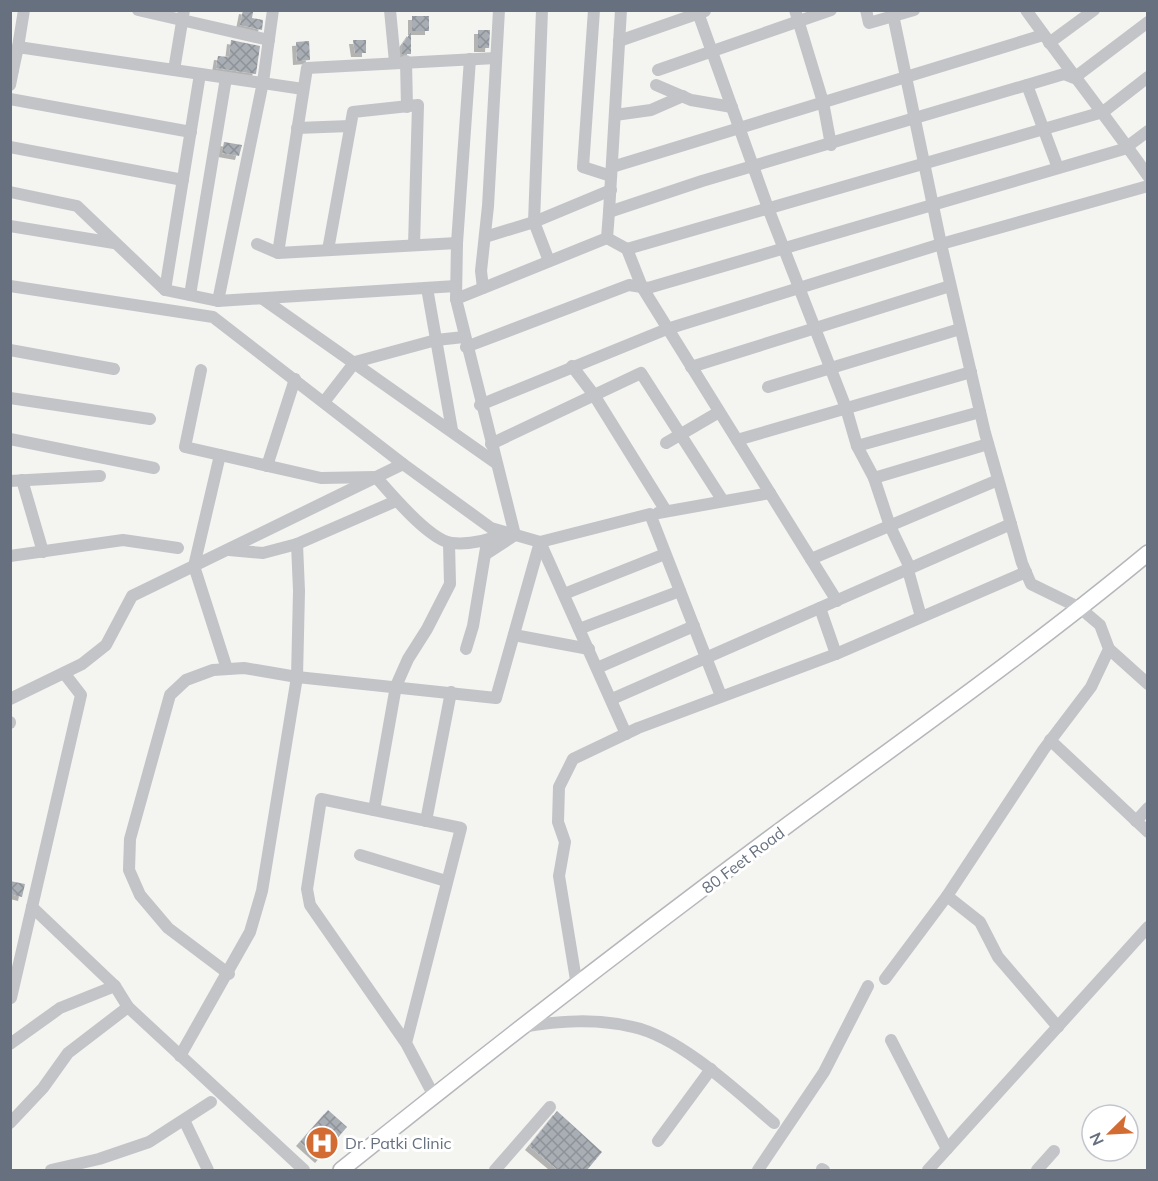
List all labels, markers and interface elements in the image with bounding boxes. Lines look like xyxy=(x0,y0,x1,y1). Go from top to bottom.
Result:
street label: 80 Feet Road xyxy=(698,822,788,898)
north arrow xyxy=(1080,1103,1140,1163)
hospital icon: Dr. Patki Clinic xyxy=(304,1125,340,1161)
text: N xyxy=(1085,1130,1108,1149)
place label: Dr. Patki Clinic xyxy=(345,1133,451,1153)

